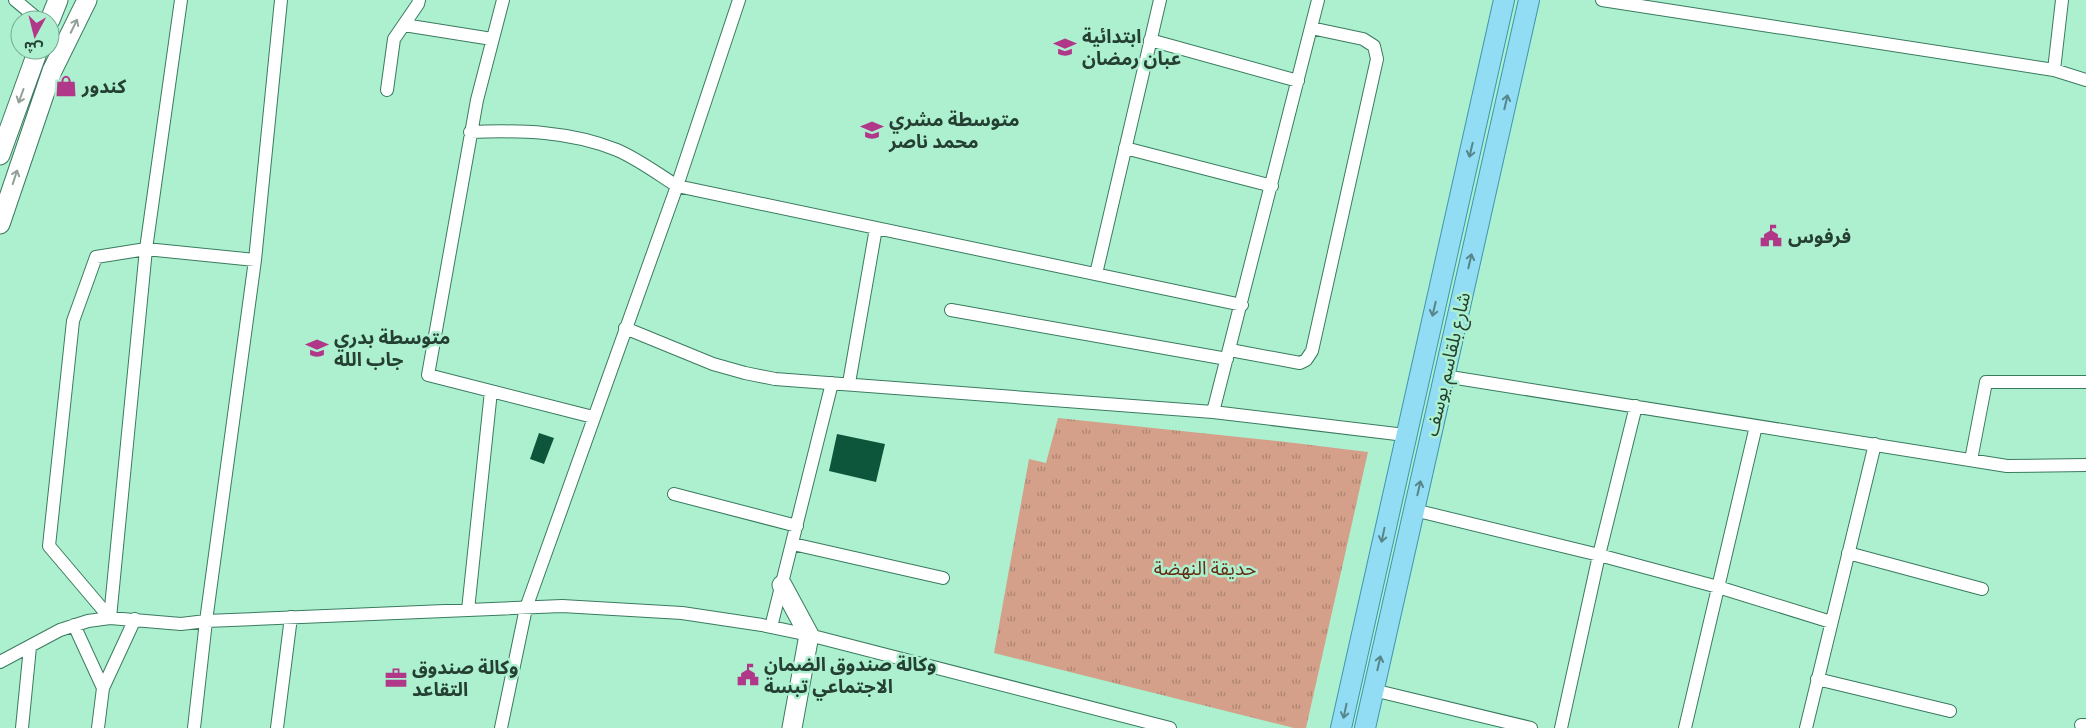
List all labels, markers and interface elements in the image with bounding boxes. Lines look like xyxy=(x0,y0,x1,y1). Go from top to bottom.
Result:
north arrow xyxy=(10,10,60,60)
one-way arrow xyxy=(69,19,79,34)
place label: ابتدائية عبان رمضان xyxy=(1082,25,1181,71)
school or university icon: ابتدائية عبان رمضان xyxy=(1052,34,1078,60)
text: ش xyxy=(23,38,44,57)
shop icon: كندور xyxy=(53,73,79,99)
place label: كندور xyxy=(81,75,126,99)
one-way arrow xyxy=(16,87,25,103)
one-way arrow xyxy=(1502,95,1511,111)
place label: متوسطة مشري محمد ناصر xyxy=(888,108,1020,154)
school or university icon: متوسطة مشري محمد ناصر xyxy=(859,117,885,143)
one-way arrow xyxy=(1466,142,1475,158)
one-way arrow xyxy=(10,170,20,186)
public building icon: فرفوس xyxy=(1758,223,1784,249)
place label: فرفوس xyxy=(1788,225,1851,249)
one-way arrow xyxy=(1466,253,1475,269)
street label: شارع بلقاسم يوسف xyxy=(1420,290,1478,439)
one-way arrow xyxy=(1429,300,1438,316)
place label: متوسطة بدري جاب الله xyxy=(334,326,450,372)
school or university icon: متوسطة بدري جاب الله xyxy=(304,335,330,361)
one-way arrow xyxy=(1415,480,1424,496)
one-way arrow xyxy=(1378,527,1387,543)
park label: حديقة النهضة xyxy=(1154,557,1256,581)
place label: وكالة صندوق الضمان الاجتماعي تبسة xyxy=(764,653,937,701)
place label: وكالة صندوق التقاعد xyxy=(412,656,518,702)
one-way arrow xyxy=(1375,656,1384,672)
public building icon: وكالة صندوق الضمان الاجتماعي تبسة xyxy=(735,662,761,688)
office icon: وكالة صندوق التقاعد xyxy=(383,665,409,691)
one-way arrow xyxy=(1339,703,1349,719)

